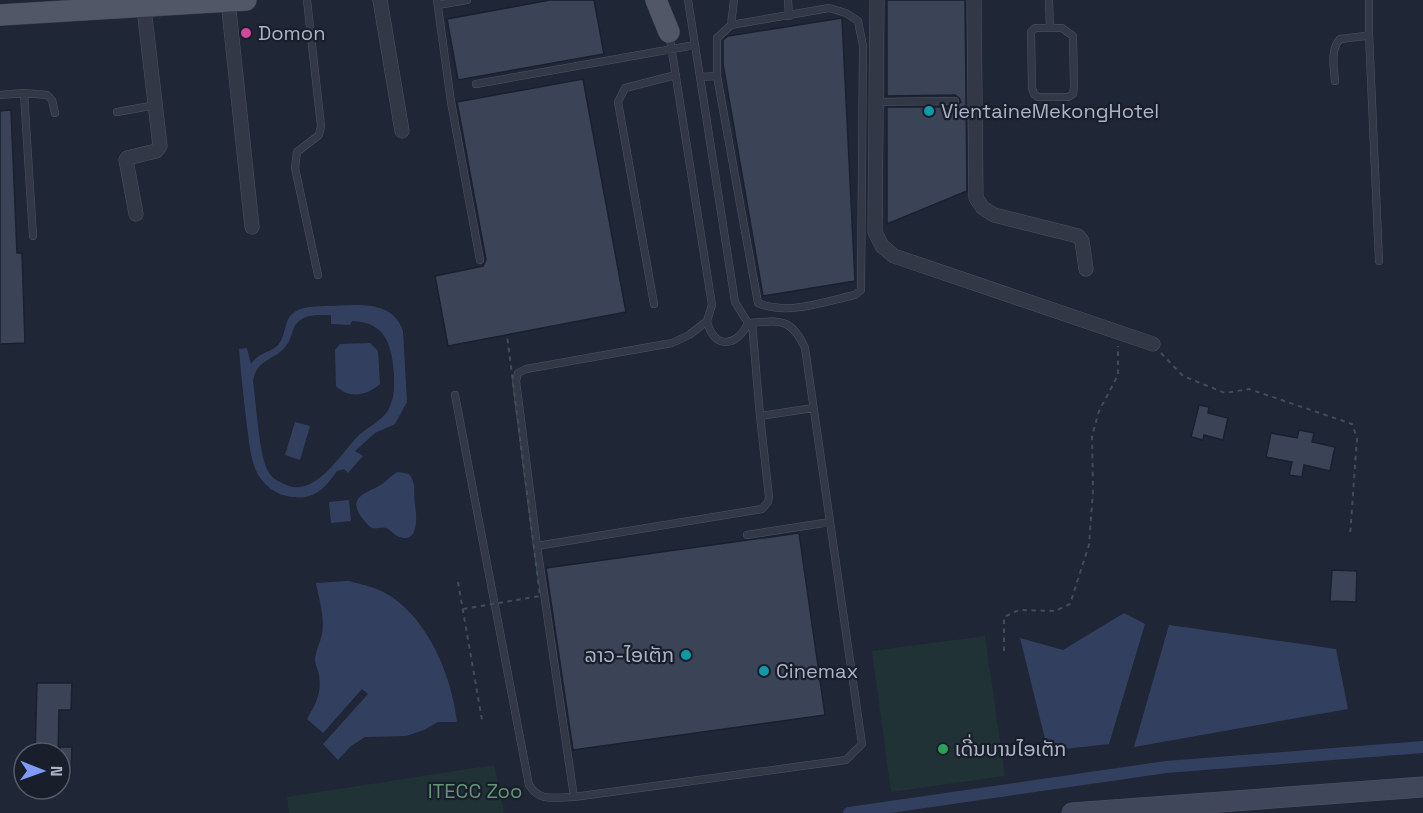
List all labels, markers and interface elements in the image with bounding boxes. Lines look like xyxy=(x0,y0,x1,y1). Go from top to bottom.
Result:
place label: Domon xyxy=(258,20,325,46)
marker: Domon xyxy=(239,26,253,40)
place label: VientaineMekongHotel xyxy=(941,98,1159,124)
marker: VientaineMekongHotel xyxy=(922,104,936,118)
place label: ລາວ-ໄອເຕັກ xyxy=(584,642,674,668)
marker: ລາວ-ໄອເຕັກ xyxy=(679,648,693,662)
place label: Cinemax xyxy=(776,658,858,684)
marker: Cinemax xyxy=(757,664,771,678)
place label: ເດີ່ນບານໄອເຕັກ xyxy=(955,734,1066,762)
north arrow xyxy=(12,741,72,801)
marker: ເດີ່ນບານໄອເຕັກ xyxy=(936,742,950,756)
text: N xyxy=(46,766,67,777)
park label: ITECC Zoo xyxy=(428,778,522,804)

